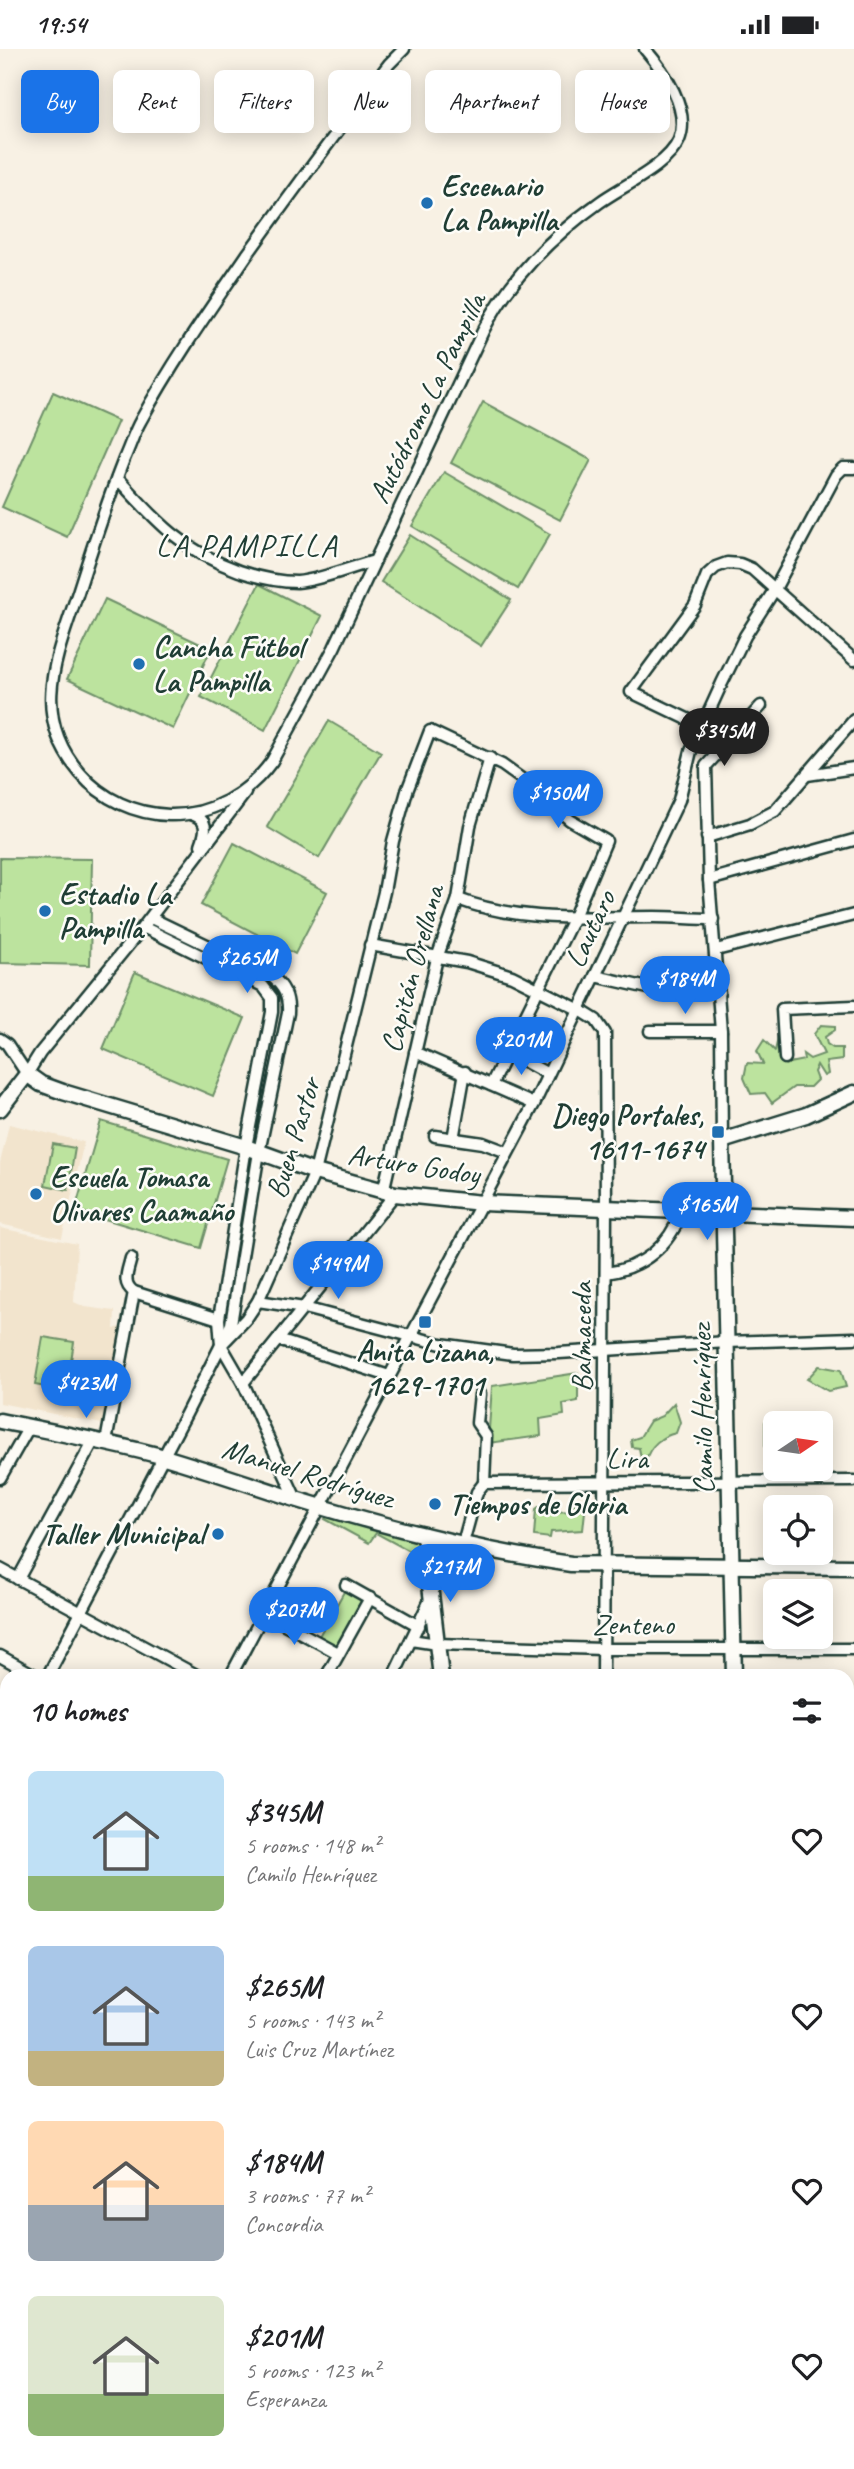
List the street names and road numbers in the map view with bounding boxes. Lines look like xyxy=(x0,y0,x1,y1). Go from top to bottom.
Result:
street label: Autódromo La Pampilla xyxy=(360,284,495,509)
street label: Capitán Orellana xyxy=(371,879,453,1057)
street label: Lautaro xyxy=(556,883,625,974)
street label: Buen Pastor xyxy=(257,1070,330,1203)
street label: Arturo Godoy xyxy=(345,1135,484,1193)
street label: Balmaceda xyxy=(562,1280,600,1392)
street label: Camilo Henríquez xyxy=(681,1321,722,1495)
street label: Manuel Rodríguez xyxy=(218,1429,401,1518)
street label: Lira xyxy=(606,1439,650,1477)
street label: Zenteno xyxy=(592,1605,675,1643)

